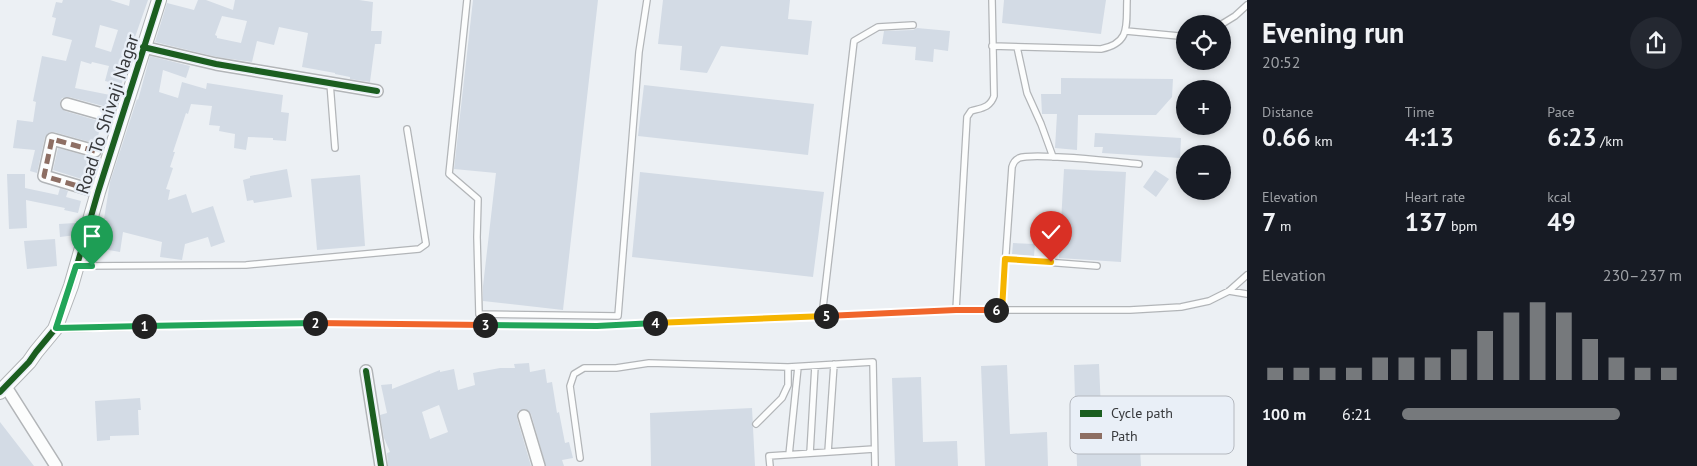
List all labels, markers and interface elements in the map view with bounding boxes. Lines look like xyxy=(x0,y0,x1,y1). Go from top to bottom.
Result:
text: Evening run xyxy=(1262,14,1404,51)
map controls xyxy=(1176,15,1231,200)
button: locate xyxy=(1176,15,1231,70)
button: share xyxy=(1630,17,1682,69)
street label: Road To Shivaji Nagar xyxy=(70,31,144,197)
text: 20:52 xyxy=(1262,52,1300,72)
button: + xyxy=(1176,80,1231,135)
text: Distance xyxy=(1262,103,1313,121)
text: Time xyxy=(1405,103,1435,121)
text: Pace xyxy=(1547,103,1575,121)
text: 0.66 xyxy=(1262,121,1311,153)
text: 4:13 xyxy=(1405,121,1454,153)
text: 6:23 xyxy=(1547,121,1597,153)
text: km xyxy=(1311,132,1333,150)
text: /km xyxy=(1597,132,1623,150)
button: − xyxy=(1176,145,1231,200)
text: Elevation xyxy=(1262,188,1318,206)
text: Heart rate xyxy=(1405,188,1465,206)
text: kcal xyxy=(1547,188,1571,206)
text: 7 xyxy=(1262,206,1276,238)
text: 137 xyxy=(1405,206,1447,238)
text: 49 xyxy=(1547,206,1576,238)
pin xyxy=(1030,211,1072,262)
pin xyxy=(71,215,113,266)
text: m xyxy=(1276,217,1291,235)
text: bpm xyxy=(1447,217,1477,235)
icon: check xyxy=(1037,218,1065,246)
icon: arrive xyxy=(78,222,106,250)
text: Elevation xyxy=(1262,265,1326,285)
text: 230–237 m xyxy=(1603,265,1682,285)
pin: 6 xyxy=(984,298,1008,322)
text: 6 xyxy=(993,301,1000,319)
pin: 5 xyxy=(814,304,838,328)
text: 5 xyxy=(823,307,830,325)
pin: 2 xyxy=(302,310,328,336)
pin: 4 xyxy=(642,310,668,336)
pin: 3 xyxy=(472,312,498,338)
pin: 1 xyxy=(132,314,156,338)
text: 2 xyxy=(312,314,319,332)
text: 4 xyxy=(652,314,659,332)
text: 3 xyxy=(482,316,489,334)
text: 1 xyxy=(141,317,148,335)
legend xyxy=(1070,396,1234,454)
text: Cycle path xyxy=(1111,404,1173,422)
text: 100 m xyxy=(1262,404,1306,424)
text: 6:21 xyxy=(1342,404,1372,424)
text: Path xyxy=(1111,427,1138,445)

